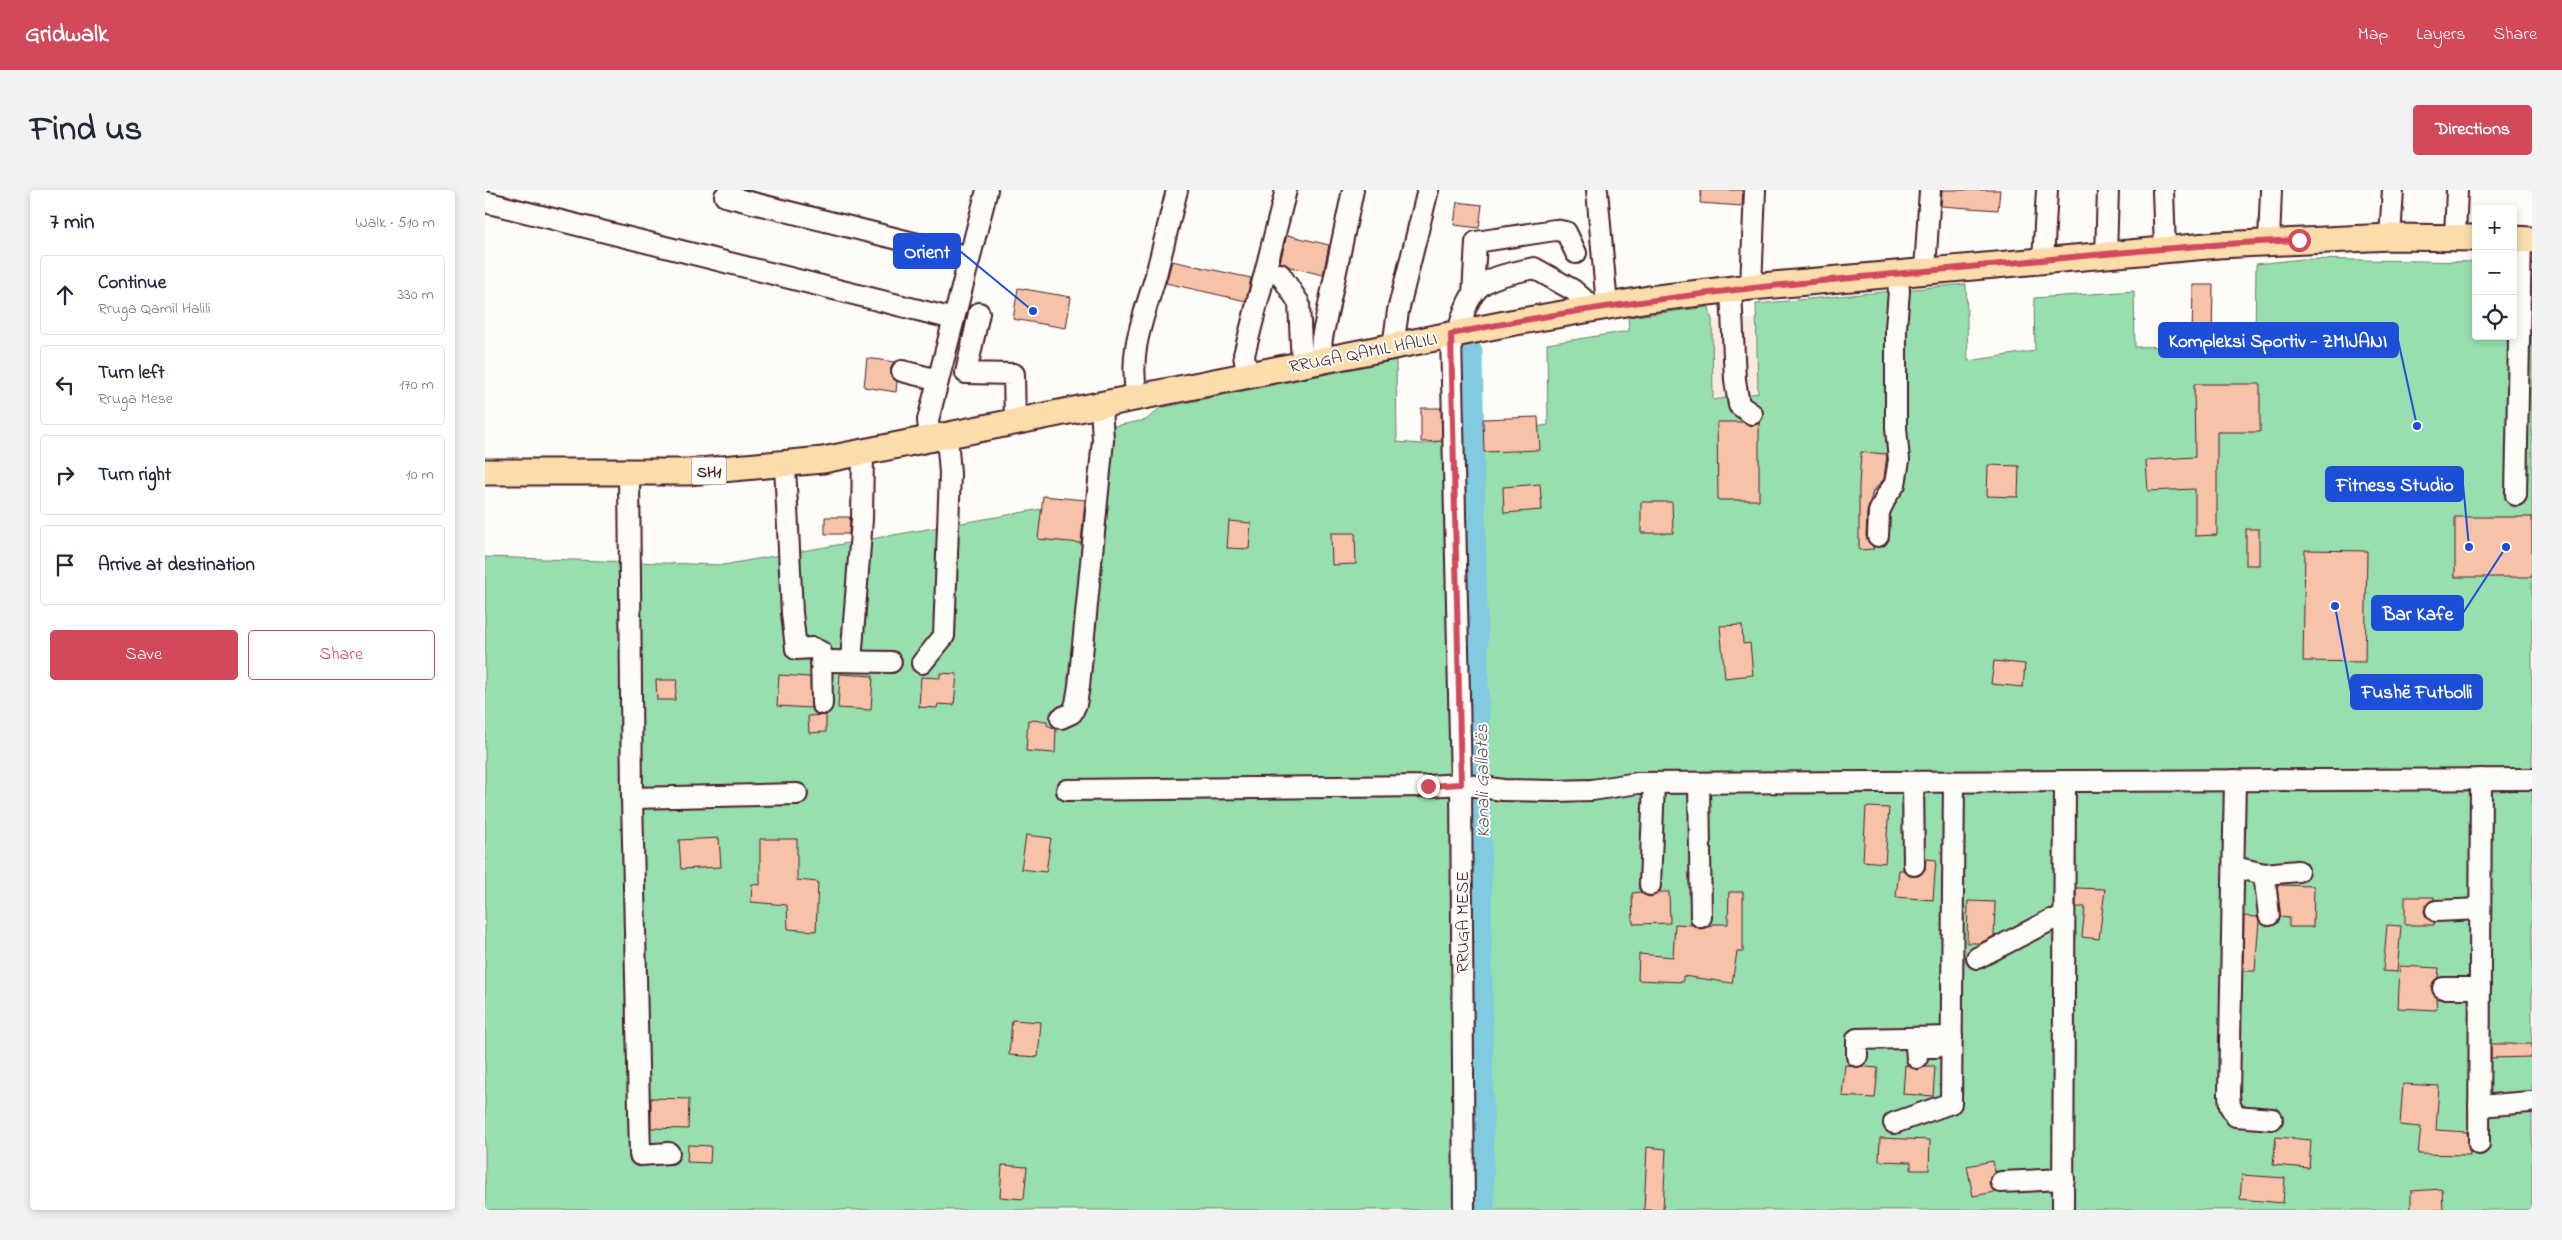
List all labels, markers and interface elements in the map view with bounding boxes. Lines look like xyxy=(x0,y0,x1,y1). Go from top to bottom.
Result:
text: Gridwalk xyxy=(25,18,109,53)
text: Map xyxy=(2358,22,2388,48)
text: Layers xyxy=(2416,22,2466,48)
text: Share xyxy=(2494,22,2537,48)
text: Find us xyxy=(30,105,142,156)
button: Directions xyxy=(2413,105,2532,155)
map controls xyxy=(2472,205,2517,340)
button: + xyxy=(2472,205,2517,250)
text: 7 min xyxy=(50,208,94,238)
text: Walk · 510 m xyxy=(355,211,435,235)
route start xyxy=(2288,229,2311,252)
callout: Orient xyxy=(894,234,960,268)
text: Orient xyxy=(904,240,951,267)
button: − xyxy=(2472,250,2517,295)
text: Continue xyxy=(98,270,166,297)
icon: ahead xyxy=(51,281,79,309)
text: 330 m xyxy=(397,283,434,307)
button: locate xyxy=(2472,295,2517,340)
text: Rruga Qamil Halili xyxy=(98,297,211,321)
callout: Kompleksi Sportiv - ZMIJANI xyxy=(2159,323,2398,357)
street label: RRUGA QAMIL HALILI xyxy=(1287,327,1440,381)
text: Kompleksi Sportiv - ZMIJANI xyxy=(2169,329,2387,356)
text: Turn left xyxy=(98,360,165,387)
icon: left xyxy=(51,371,79,399)
text: 170 m xyxy=(399,373,434,397)
text: Rruga Mese xyxy=(98,387,173,411)
road number: SH1 xyxy=(691,458,727,484)
icon: right xyxy=(51,461,79,489)
text: Turn right xyxy=(98,462,171,489)
text: 10 m xyxy=(406,463,434,487)
callout: Fitness Studio xyxy=(2326,467,2463,501)
text: Fitness Studio xyxy=(2335,473,2454,500)
icon: arrive xyxy=(51,551,79,579)
text: Arrive at destination xyxy=(98,552,255,579)
callout: Bar Kafe xyxy=(2372,596,2463,630)
text: Bar Kafe xyxy=(2382,602,2454,629)
button: Save xyxy=(50,630,238,680)
button: Share xyxy=(248,630,435,680)
callout: Fushë Futbolli xyxy=(2351,675,2482,709)
text: Fushë Futbolli xyxy=(2360,680,2473,707)
water label: Kanali Gallatës xyxy=(1469,723,1498,838)
route end xyxy=(1417,775,1440,798)
street label: RRUGA MESE xyxy=(1451,871,1477,973)

